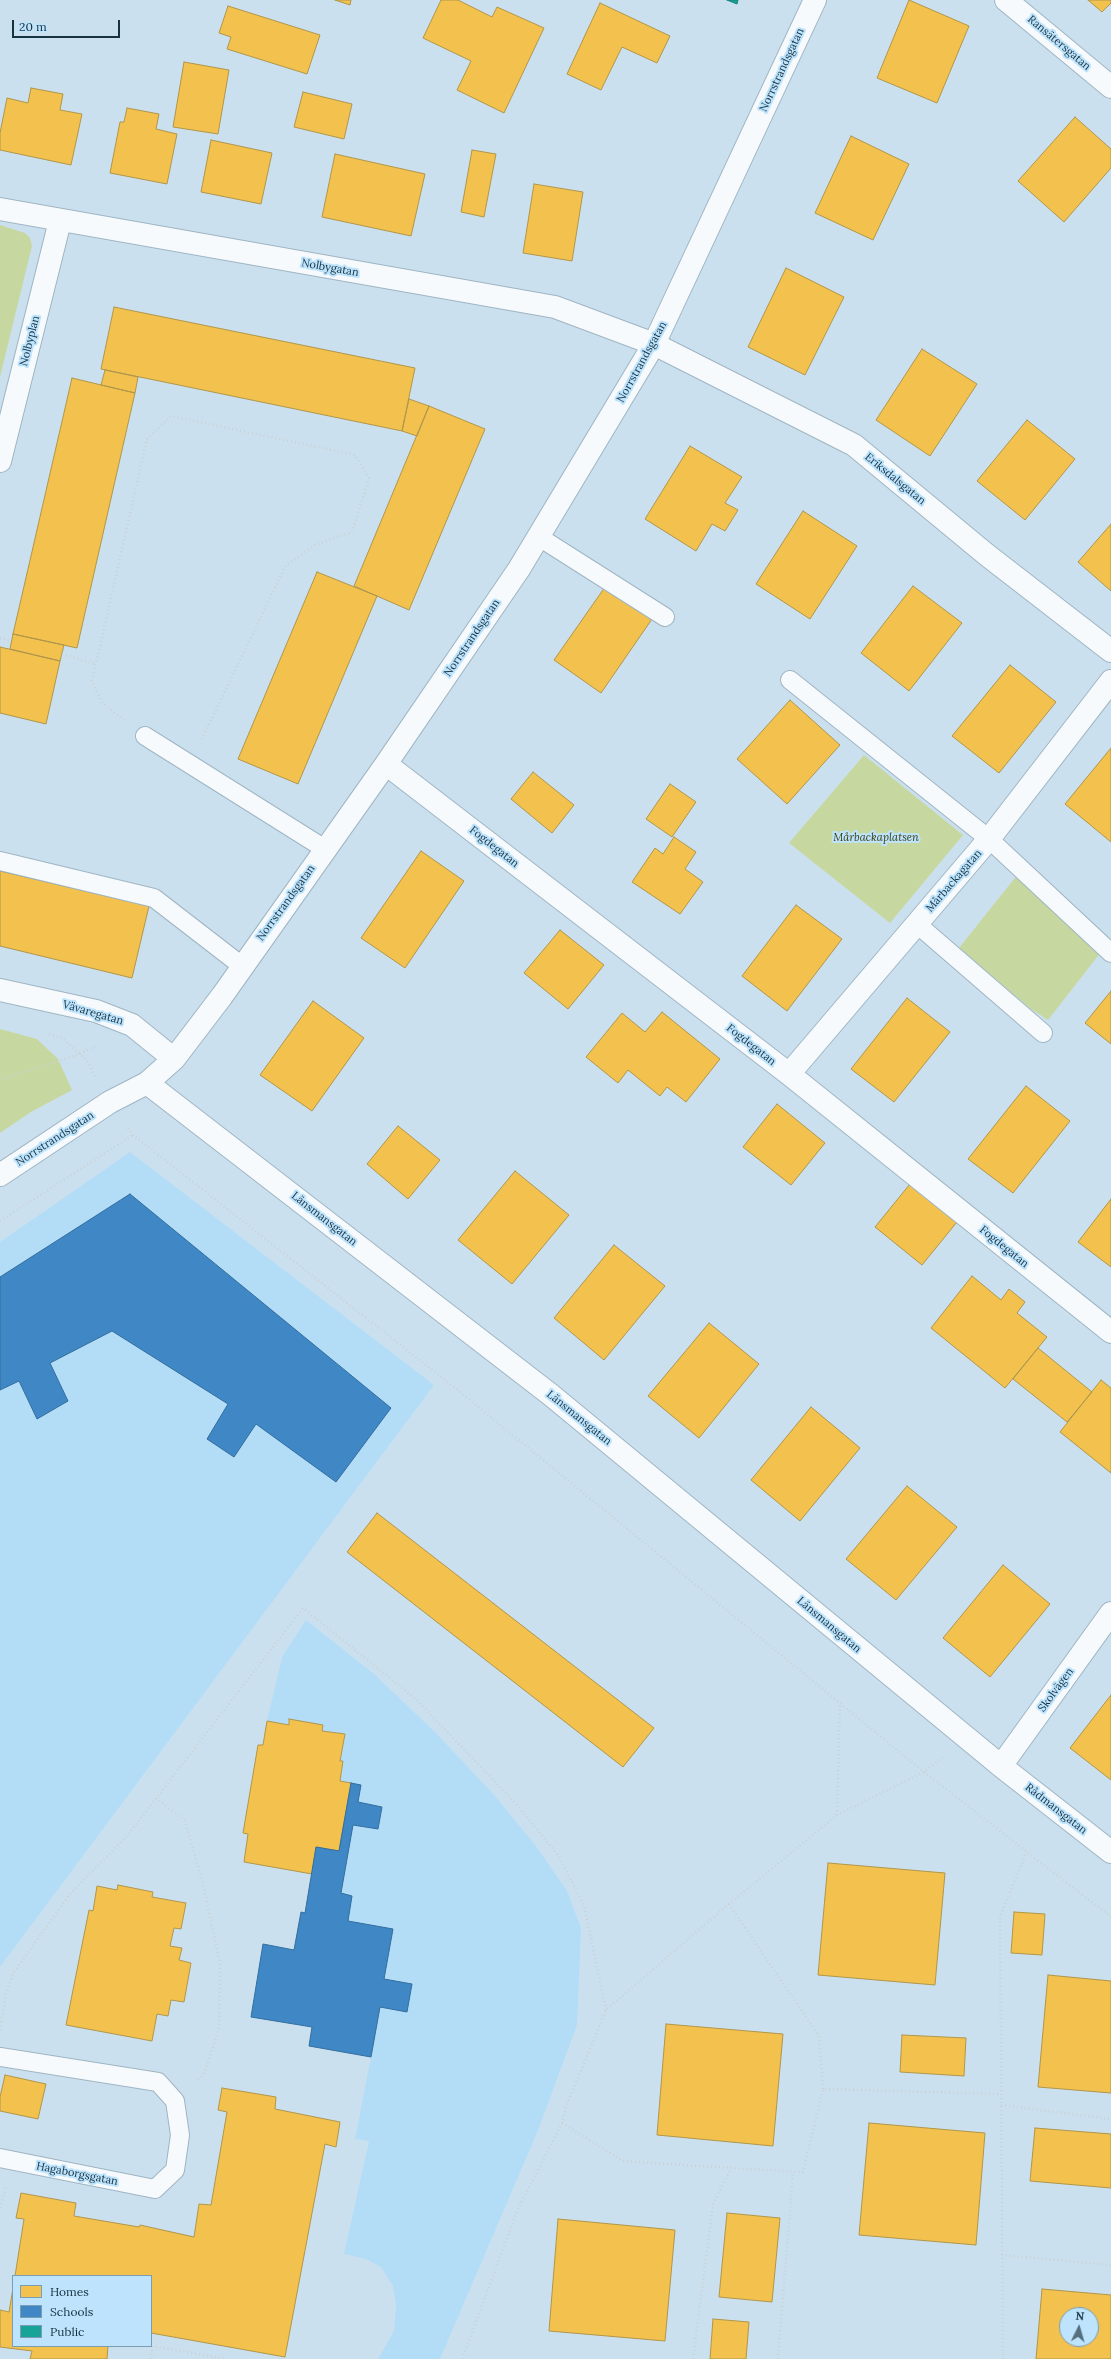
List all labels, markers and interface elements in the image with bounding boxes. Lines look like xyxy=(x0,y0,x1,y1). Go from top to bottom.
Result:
scale bar xyxy=(14,12,122,38)
street label: Ransätersgatan xyxy=(1025,13,1093,73)
text: 20 m xyxy=(19,19,47,34)
street label: Norrstrandsgatan xyxy=(757,26,807,114)
street label: Nolbygatan xyxy=(300,256,360,280)
street label: Nolbyplan xyxy=(17,314,43,368)
street label: Norrstrandsgatan xyxy=(614,319,670,405)
street label: Eriksdalsgatan xyxy=(862,450,928,508)
street label: Norrstrandsgatan xyxy=(441,597,503,679)
street label: Fogdegatan xyxy=(467,824,521,870)
park label: Mårbackaplatsen xyxy=(833,831,919,845)
street label: Mårbackagatan xyxy=(923,847,985,915)
street label: Norrstrandsgatan xyxy=(254,862,318,944)
street label: Vävaregatan xyxy=(61,998,125,1028)
street label: Fogdegatan xyxy=(724,1022,778,1068)
street label: Norrstrandsgatan xyxy=(13,1109,97,1169)
street label: Länsmansgatan xyxy=(289,1189,359,1249)
street label: Fogdegatan xyxy=(977,1223,1031,1271)
street label: Länsmansgatan xyxy=(544,1388,614,1448)
street label: Länsmansgatan xyxy=(794,1594,864,1656)
street label: Skolvägen xyxy=(1036,1665,1076,1715)
street label: Rådmansgatan xyxy=(1022,1781,1090,1837)
street label: Hagaborgsgatan xyxy=(35,2160,119,2188)
legend xyxy=(12,2275,152,2347)
text: Homes xyxy=(50,2284,89,2299)
text: Schools xyxy=(50,2304,93,2319)
north arrow xyxy=(1059,2307,1099,2347)
text: N xyxy=(1075,2309,1085,2323)
text: Public xyxy=(50,2324,84,2339)

